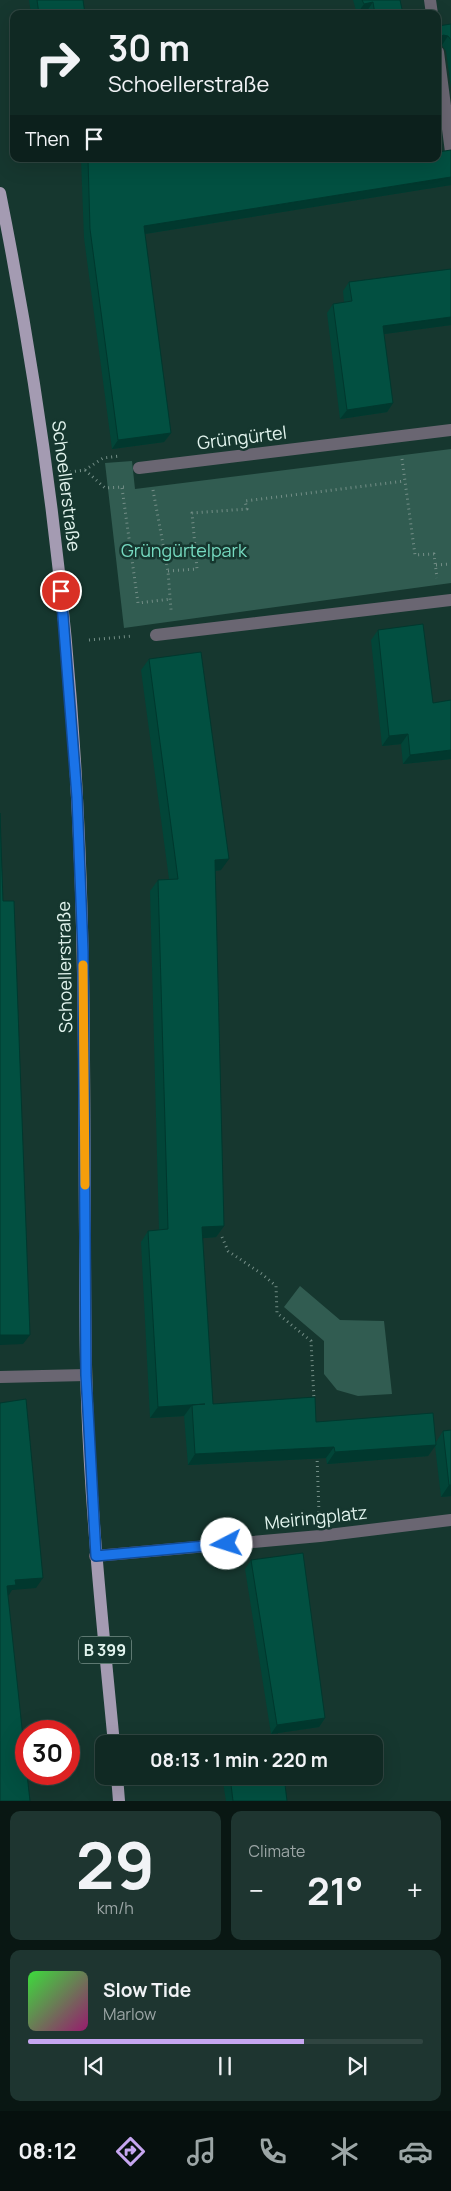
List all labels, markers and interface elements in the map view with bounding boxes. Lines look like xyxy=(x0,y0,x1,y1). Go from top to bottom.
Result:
text: 30 m xyxy=(108,24,190,72)
icon: right xyxy=(25,30,90,95)
text: Schoellerstraße xyxy=(108,69,269,99)
icon: arrive xyxy=(80,125,108,153)
text: Then xyxy=(25,126,70,152)
street label: Schoellerstraße xyxy=(47,419,87,553)
street label: Grüngürtel xyxy=(196,420,288,454)
park label: Grüngürtelpark xyxy=(121,538,248,562)
pin xyxy=(40,570,82,612)
icon: arrive xyxy=(47,577,75,605)
street label: Schoellerstraße xyxy=(51,901,77,1033)
street label: Meiringplatz xyxy=(263,1500,369,1534)
position arrow xyxy=(200,1517,252,1569)
road number: B 399 xyxy=(79,1636,131,1664)
speed limit sign: 30 xyxy=(15,1720,80,1785)
text: 08:13 · 1 min · 220 m xyxy=(150,1747,328,1773)
text: 29 xyxy=(76,1820,155,1909)
text: Climate xyxy=(249,1840,305,1862)
text: 21° xyxy=(307,1864,363,1916)
text: − xyxy=(249,1871,264,1909)
text: + xyxy=(407,1871,423,1909)
text: km/h xyxy=(97,1897,134,1919)
text: Slow Tide xyxy=(103,1977,191,2003)
text: Marlow xyxy=(103,2003,156,2025)
icon: previous xyxy=(80,2052,108,2080)
icon: pause xyxy=(211,2052,239,2080)
icon: next xyxy=(343,2052,371,2080)
icon: directions xyxy=(113,2134,148,2169)
icon: music xyxy=(184,2134,219,2169)
icon: phone xyxy=(255,2134,290,2169)
icon: climate xyxy=(327,2134,362,2169)
icon: car xyxy=(398,2134,433,2169)
text: 08:12 xyxy=(18,2136,76,2166)

